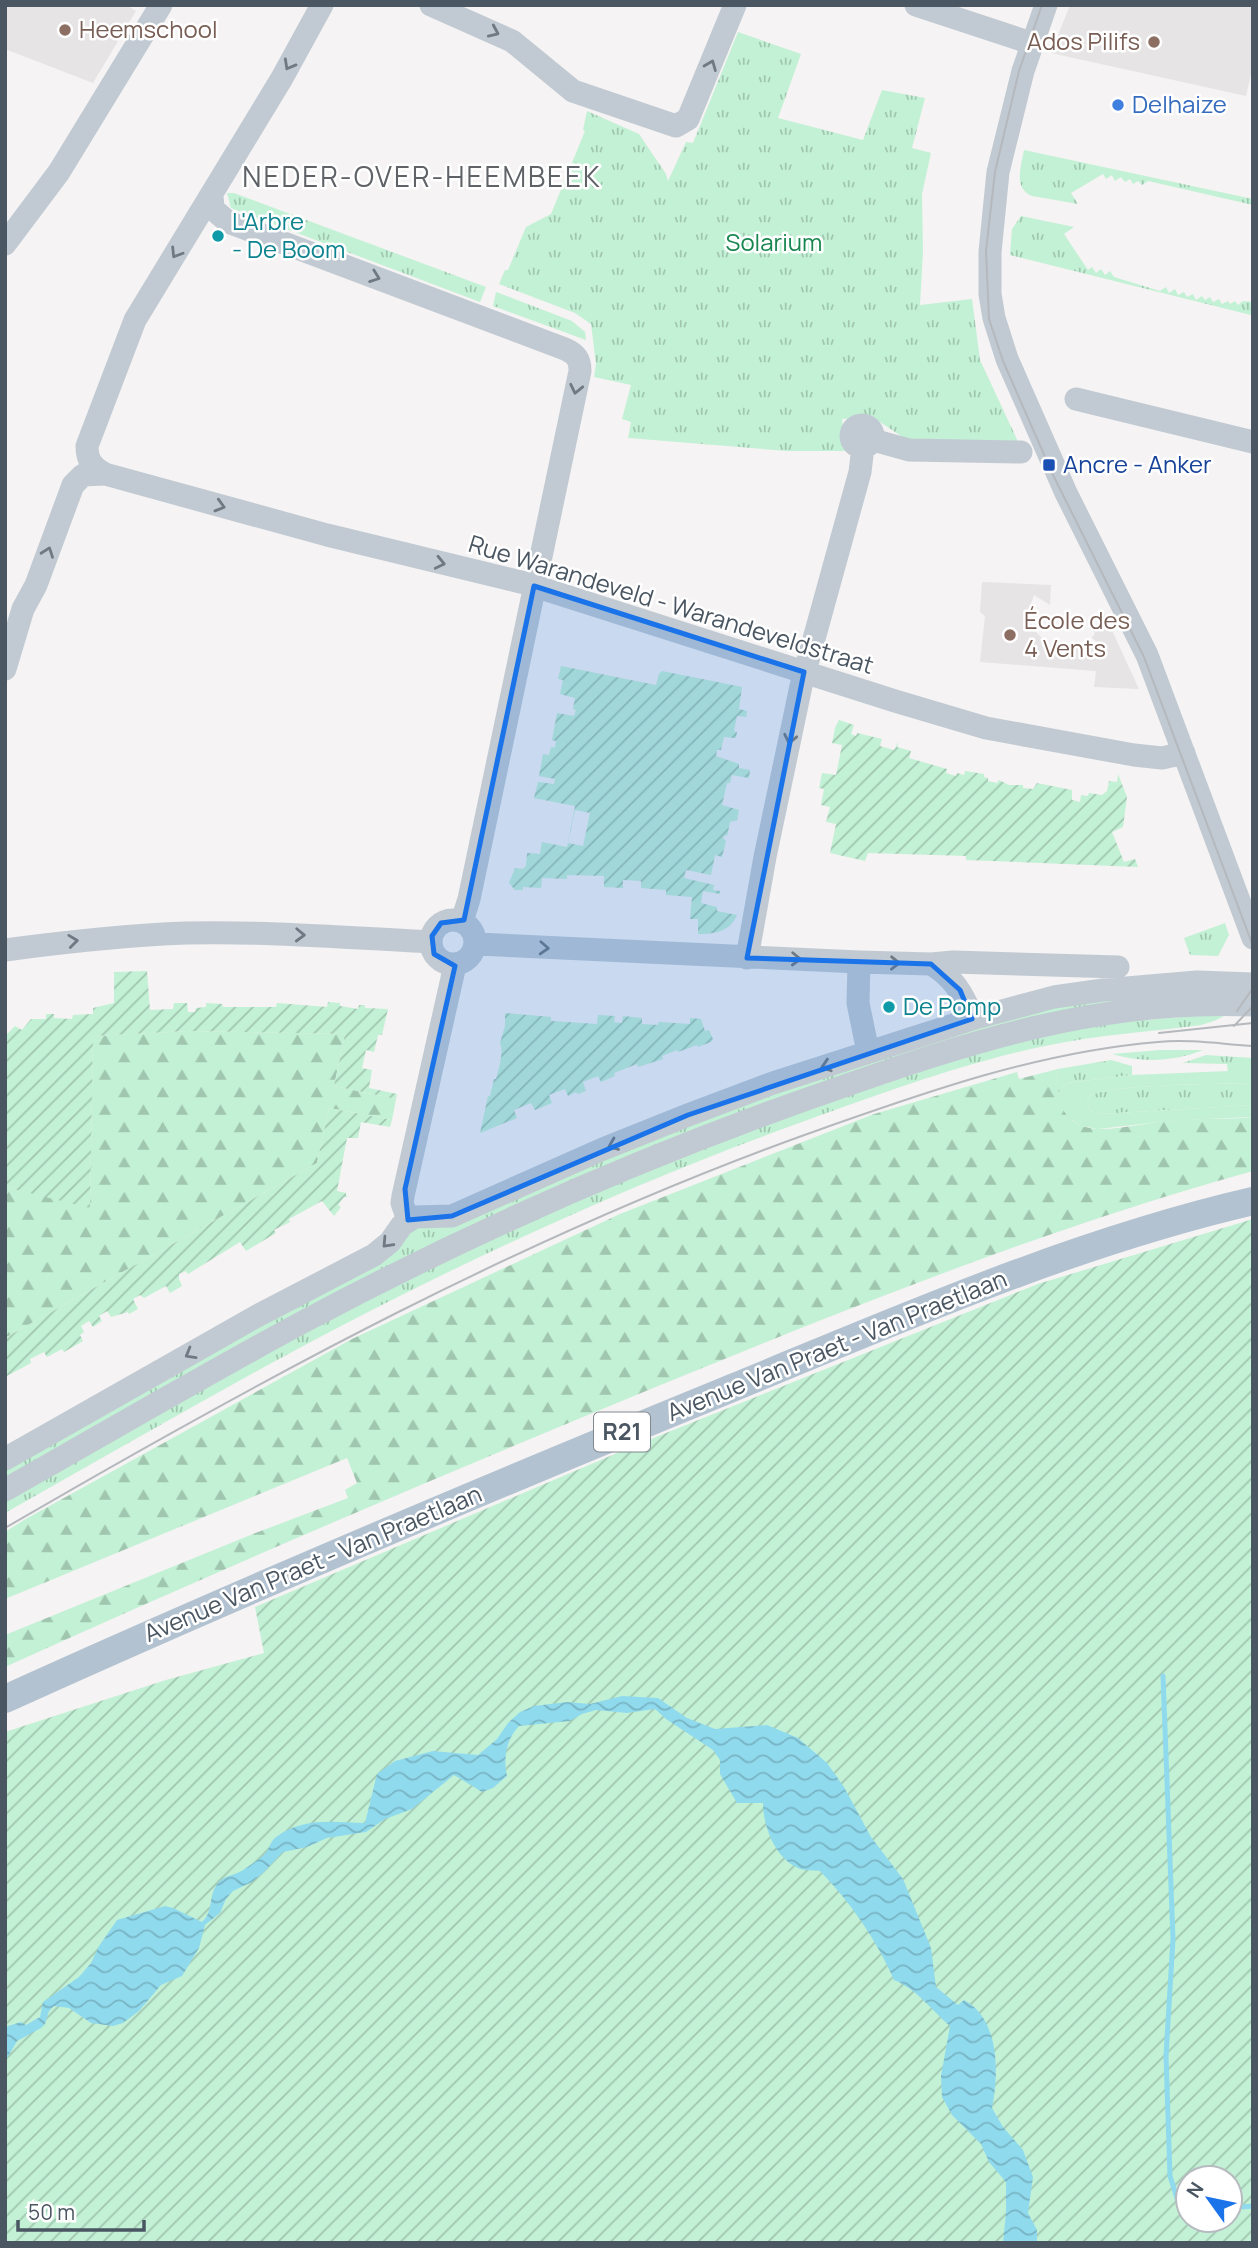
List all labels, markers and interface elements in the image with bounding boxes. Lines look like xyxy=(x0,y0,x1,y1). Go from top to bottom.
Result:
place label: Heemschool xyxy=(79,12,218,45)
marker: Heemschool xyxy=(57,22,73,38)
one-way arrow xyxy=(486,24,499,38)
place label: Ados Pilifs xyxy=(1027,24,1140,57)
marker: Ados Pilifs xyxy=(1146,34,1162,50)
one-way arrow xyxy=(284,58,297,70)
one-way arrow xyxy=(702,59,716,71)
place label: Delhaize xyxy=(1132,87,1227,120)
marker: Delhaize xyxy=(1110,97,1126,113)
district label: NEDER-OVER-HEEMBEEK xyxy=(242,157,602,195)
place label: L'Arbre - De Boom xyxy=(232,204,345,265)
park label: Solarium xyxy=(726,225,822,258)
marker: L'Arbre - De Boom xyxy=(210,228,226,244)
one-way arrow xyxy=(171,245,184,258)
one-way arrow xyxy=(368,269,380,283)
one-way arrow xyxy=(569,383,584,395)
place label: Ancre - Anker xyxy=(1063,447,1212,480)
marker: Ancre - Anker xyxy=(1041,457,1057,473)
one-way arrow xyxy=(214,497,226,512)
street label: Rue Warandeveld - Warandeveldstraat xyxy=(465,526,878,681)
one-way arrow xyxy=(40,547,54,559)
one-way arrow xyxy=(434,555,446,569)
place label: École des 4 Vents xyxy=(1024,603,1130,664)
marker: École des 4 Vents xyxy=(1002,627,1018,643)
one-way arrow xyxy=(783,733,798,745)
one-way arrow xyxy=(295,927,306,942)
one-way arrow xyxy=(67,934,79,949)
one-way arrow xyxy=(539,940,550,955)
one-way arrow xyxy=(790,952,801,967)
one-way arrow xyxy=(890,955,901,970)
place label: De Pomp xyxy=(903,989,1001,1022)
marker: De Pomp xyxy=(881,999,897,1015)
one-way arrow xyxy=(820,1058,833,1072)
one-way arrow xyxy=(607,1136,619,1150)
one-way arrow xyxy=(383,1234,395,1247)
street label: Avenue Van Praet - Van Praetlaan xyxy=(661,1261,1011,1428)
one-way arrow xyxy=(184,1346,197,1359)
road number: R21 xyxy=(594,1413,650,1452)
street label: Avenue Van Praet - Van Praetlaan xyxy=(138,1476,486,1649)
north arrow xyxy=(1174,2164,1244,2234)
text: N xyxy=(1180,2177,1209,2203)
scale bar xyxy=(18,2188,144,2232)
text: 50 m xyxy=(28,2198,75,2226)

